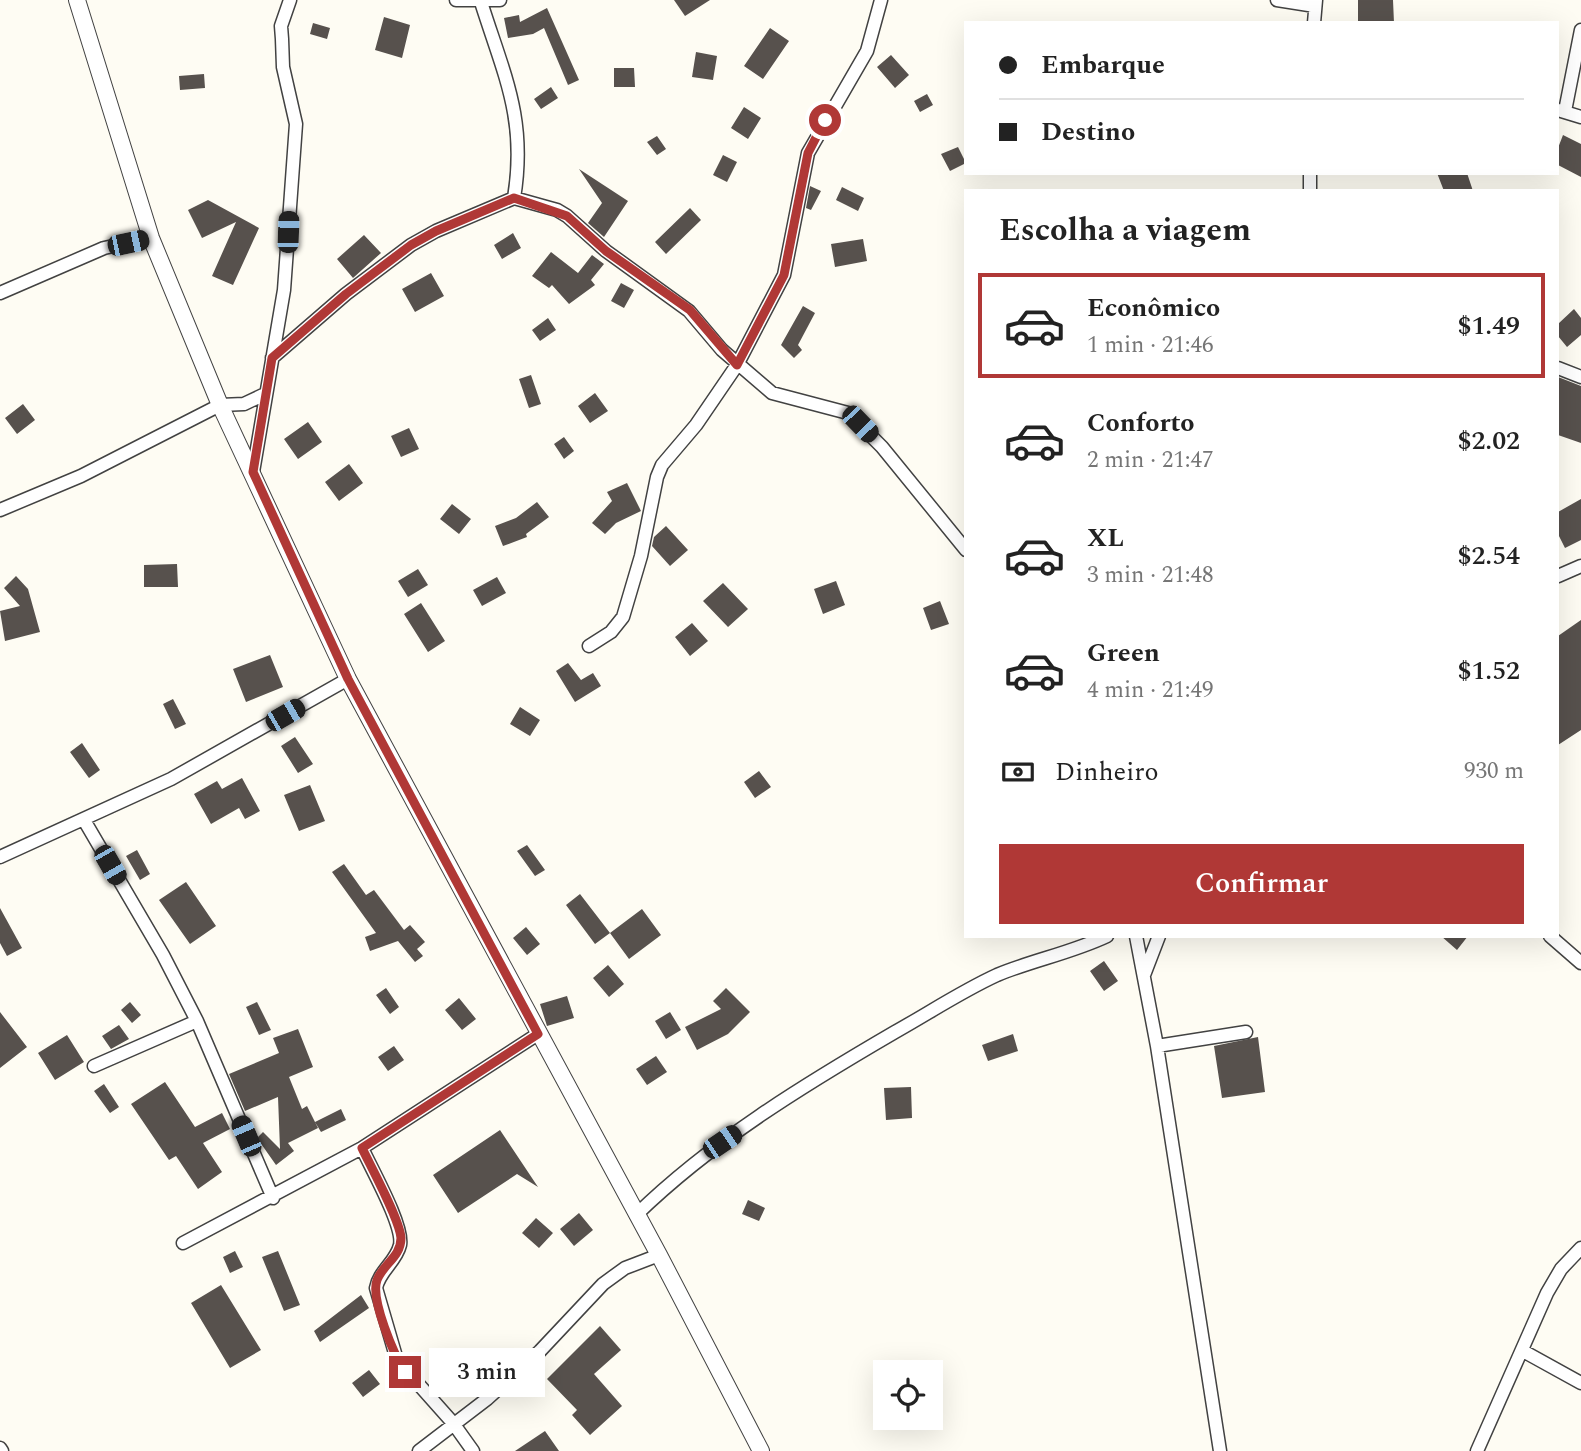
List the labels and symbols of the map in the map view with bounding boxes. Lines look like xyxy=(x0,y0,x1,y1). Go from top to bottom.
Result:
route start xyxy=(809,104,841,136)
car xyxy=(277,211,300,253)
car xyxy=(106,228,151,258)
car xyxy=(838,402,883,446)
car xyxy=(262,695,309,735)
car xyxy=(91,842,130,888)
car xyxy=(229,1113,264,1159)
car xyxy=(699,1122,746,1162)
callout: 3 min xyxy=(430,1348,545,1396)
route end xyxy=(389,1356,421,1388)

